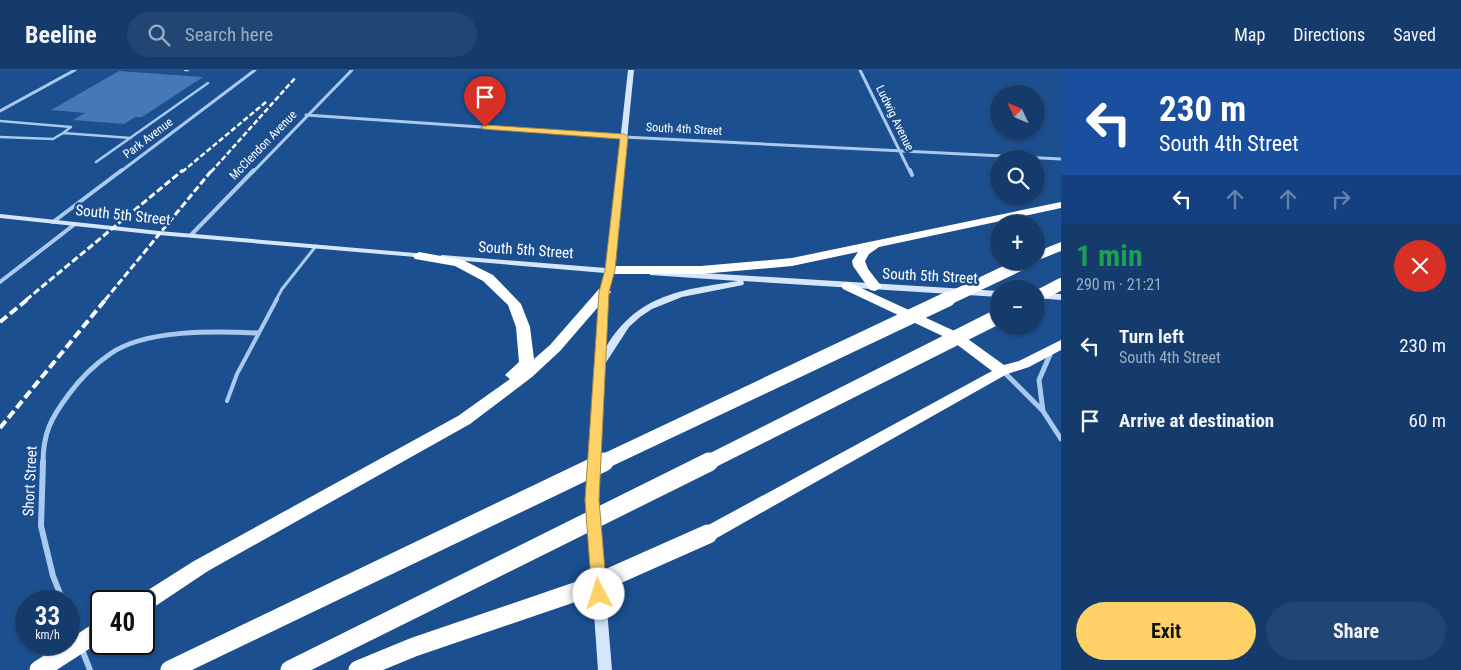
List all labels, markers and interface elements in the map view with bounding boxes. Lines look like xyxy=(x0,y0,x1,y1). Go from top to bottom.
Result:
search box xyxy=(127,12,477,57)
text: Beeline xyxy=(25,21,97,49)
icon: search xyxy=(145,21,173,49)
text: Search here xyxy=(185,23,273,46)
text: Map xyxy=(1234,24,1265,45)
text: Directions xyxy=(1293,24,1365,45)
text: Saved xyxy=(1393,24,1436,45)
pin xyxy=(464,76,506,127)
icon: arrive xyxy=(471,83,499,111)
street label: Ludwig Avenue xyxy=(873,83,917,153)
north arrow xyxy=(990,85,1045,140)
map controls xyxy=(990,85,1045,335)
text: 230 m xyxy=(1159,89,1246,130)
icon: left xyxy=(1076,90,1141,155)
street label: McClendon Avenue xyxy=(226,107,300,182)
street label: Park Avenue xyxy=(120,115,176,161)
street label: South 4th Street xyxy=(646,120,723,138)
text: South 4th Street xyxy=(1159,131,1299,156)
button: search xyxy=(990,150,1045,205)
icon: left xyxy=(1168,185,1196,213)
icon: ahead xyxy=(1221,185,1249,213)
icon: ahead xyxy=(1274,185,1302,213)
icon: right xyxy=(1327,185,1355,213)
street label: South 5th Street xyxy=(75,201,171,229)
button: + xyxy=(990,215,1045,270)
street label: South 5th Street xyxy=(478,238,574,262)
text: 1 min xyxy=(1076,238,1143,273)
button: close xyxy=(1394,240,1446,292)
street label: South 5th Street xyxy=(882,265,978,287)
text: 290 m · 21:21 xyxy=(1076,275,1162,294)
button: − xyxy=(990,280,1045,335)
text: Turn left xyxy=(1119,325,1184,348)
icon: left xyxy=(1076,332,1104,360)
text: 230 m xyxy=(1399,334,1446,357)
text: South 4th Street xyxy=(1119,348,1221,367)
icon: arrive xyxy=(1076,407,1104,435)
text: Arrive at destination xyxy=(1119,409,1274,432)
text: 60 m xyxy=(1409,409,1446,432)
street label: Short Street xyxy=(19,445,41,517)
position arrow xyxy=(572,567,624,619)
speed limit sign: 40 xyxy=(90,590,155,655)
text: 33 xyxy=(35,602,60,631)
button: Exit xyxy=(1076,602,1256,660)
button: Share xyxy=(1266,602,1446,660)
text: km/h xyxy=(35,628,60,642)

